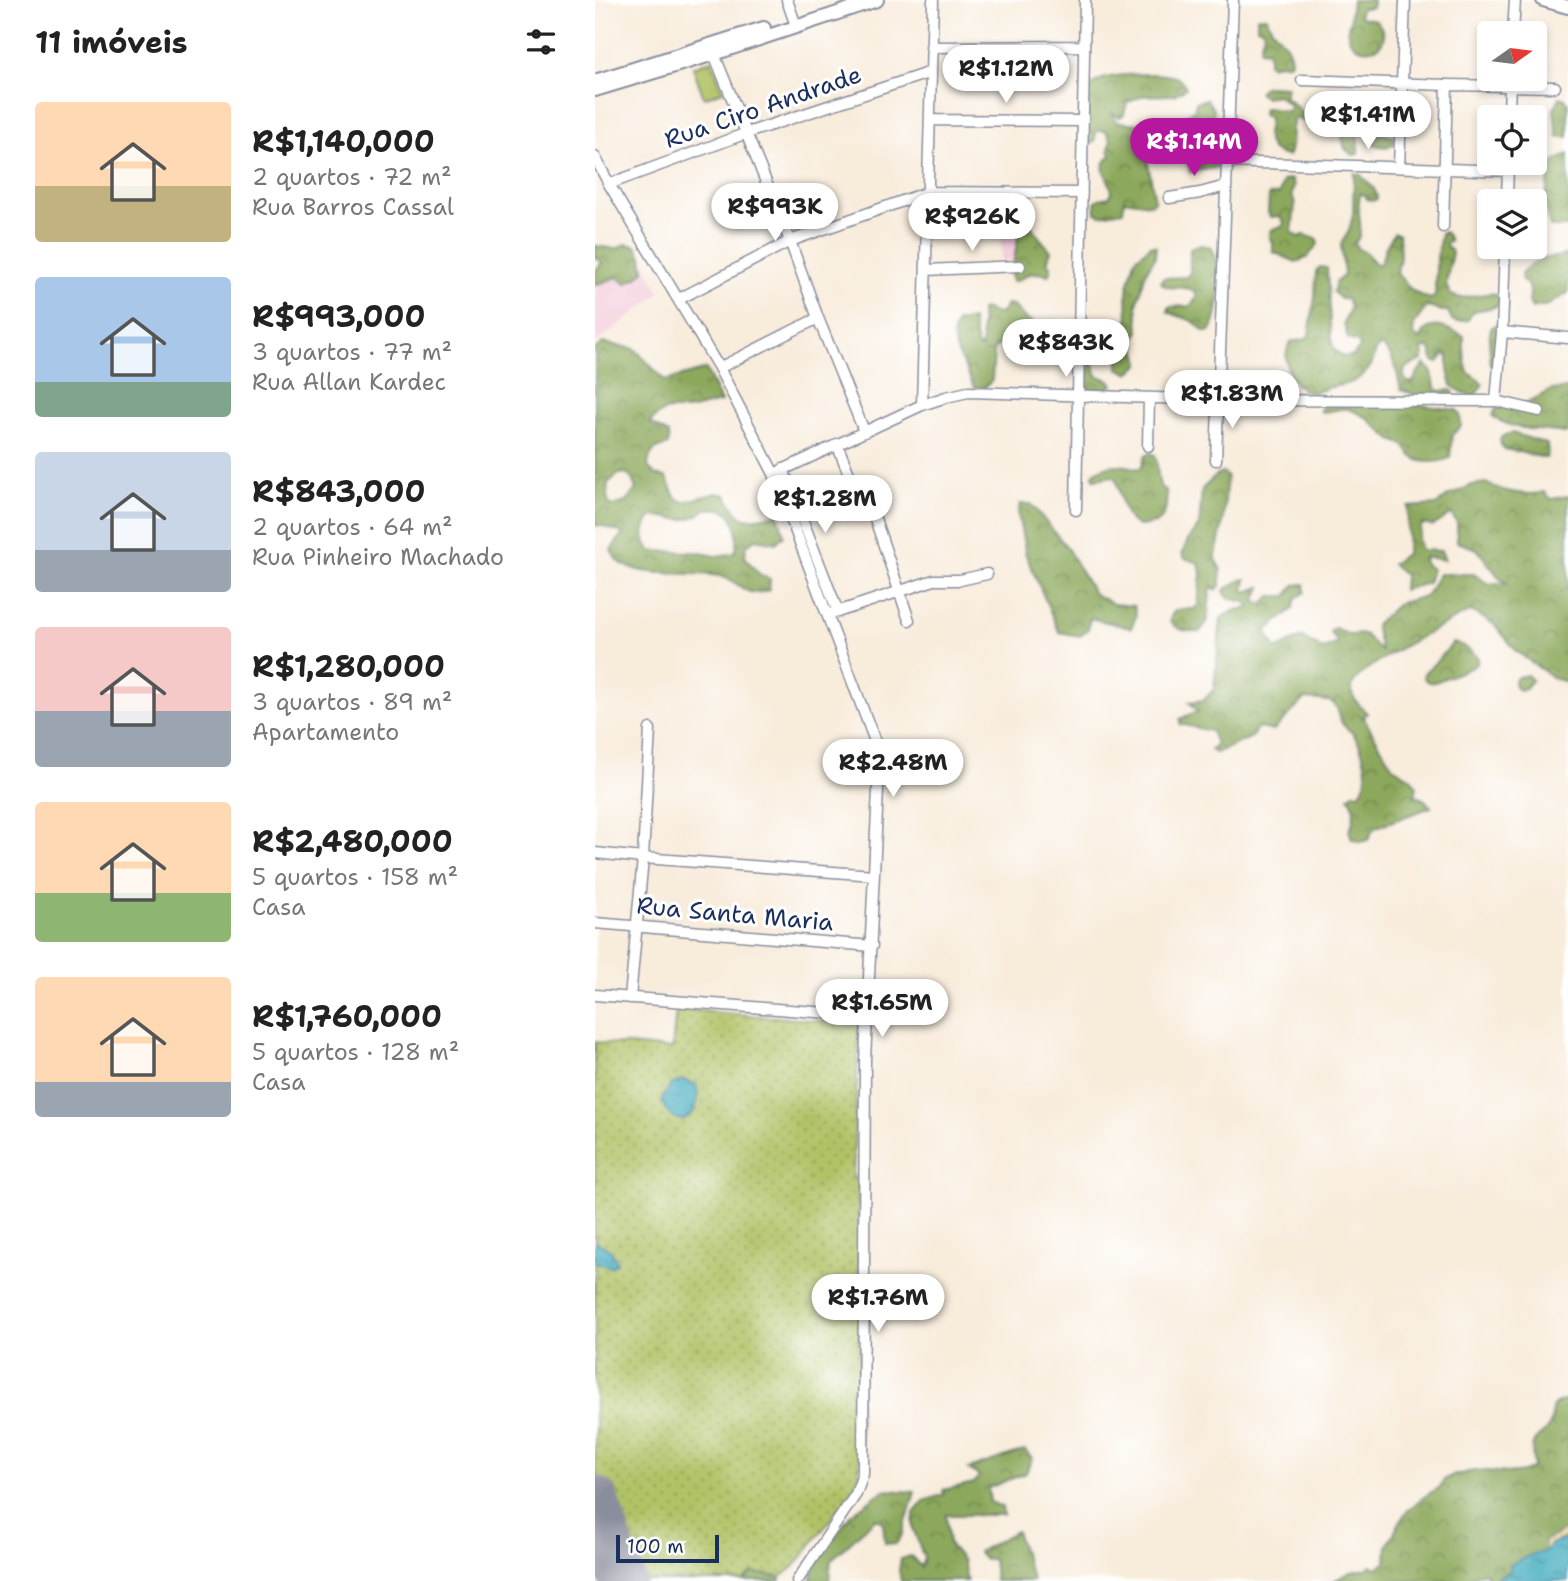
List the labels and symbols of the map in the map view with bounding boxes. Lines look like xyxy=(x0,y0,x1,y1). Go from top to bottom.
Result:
north arrow xyxy=(1477,21,1547,91)
pin: R$1.12M xyxy=(941,46,1071,105)
street label: Rua Ciro Andrade xyxy=(660,58,866,156)
pin: R$1.41M xyxy=(1303,92,1433,151)
pin: R$1.14M xyxy=(1129,118,1259,178)
pin: R$993K xyxy=(718,184,832,243)
pin: R$926K xyxy=(915,194,1029,253)
pin: R$843K xyxy=(1009,320,1123,379)
pin: R$1.83M xyxy=(1167,370,1297,430)
pin: R$1.28M xyxy=(760,476,890,535)
pin: R$2.48M xyxy=(828,740,958,799)
street label: Rua Santa Maria xyxy=(635,889,835,939)
pin: R$1.65M xyxy=(817,979,947,1039)
pin: R$1.76M xyxy=(813,1274,943,1334)
scale bar xyxy=(616,1532,719,1564)

